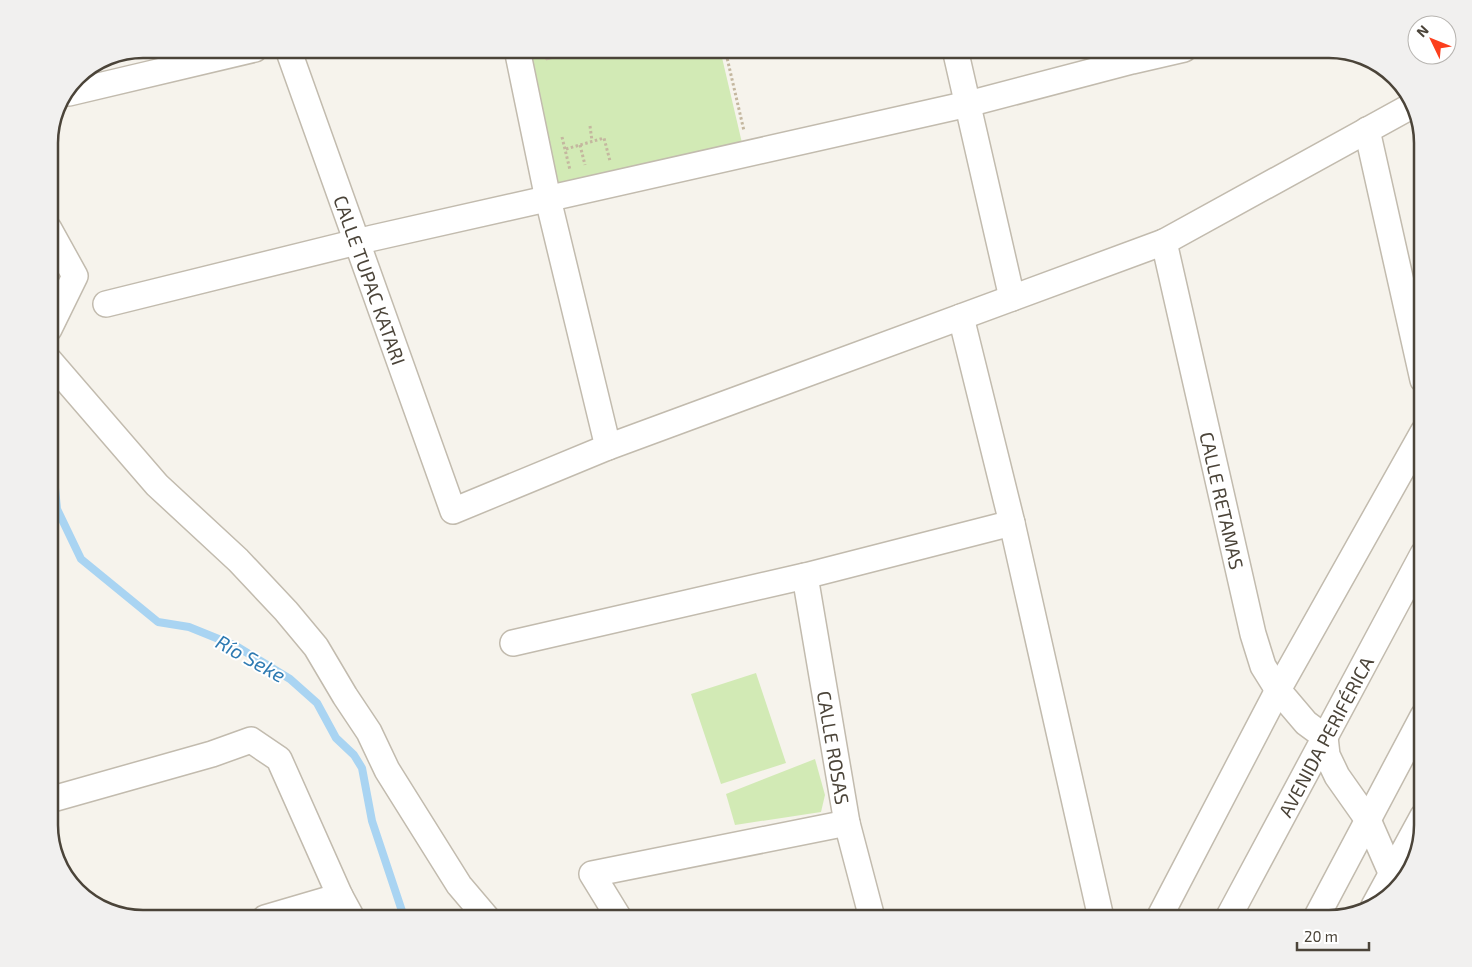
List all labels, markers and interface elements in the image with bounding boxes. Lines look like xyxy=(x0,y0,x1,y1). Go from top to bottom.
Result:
north arrow xyxy=(1407,15,1457,65)
text: N xyxy=(1412,21,1432,40)
street label: CALLE TUPAC KATARI xyxy=(330,192,411,368)
street label: CALLE RETAMAS xyxy=(1196,429,1249,571)
water label: Río Seke xyxy=(212,629,290,687)
street label: AVENIDA PERIFÉRICA xyxy=(1273,652,1378,821)
street label: CALLE ROSAS xyxy=(813,689,855,806)
scale bar xyxy=(1297,920,1370,952)
text: 20 m xyxy=(1304,927,1338,945)

